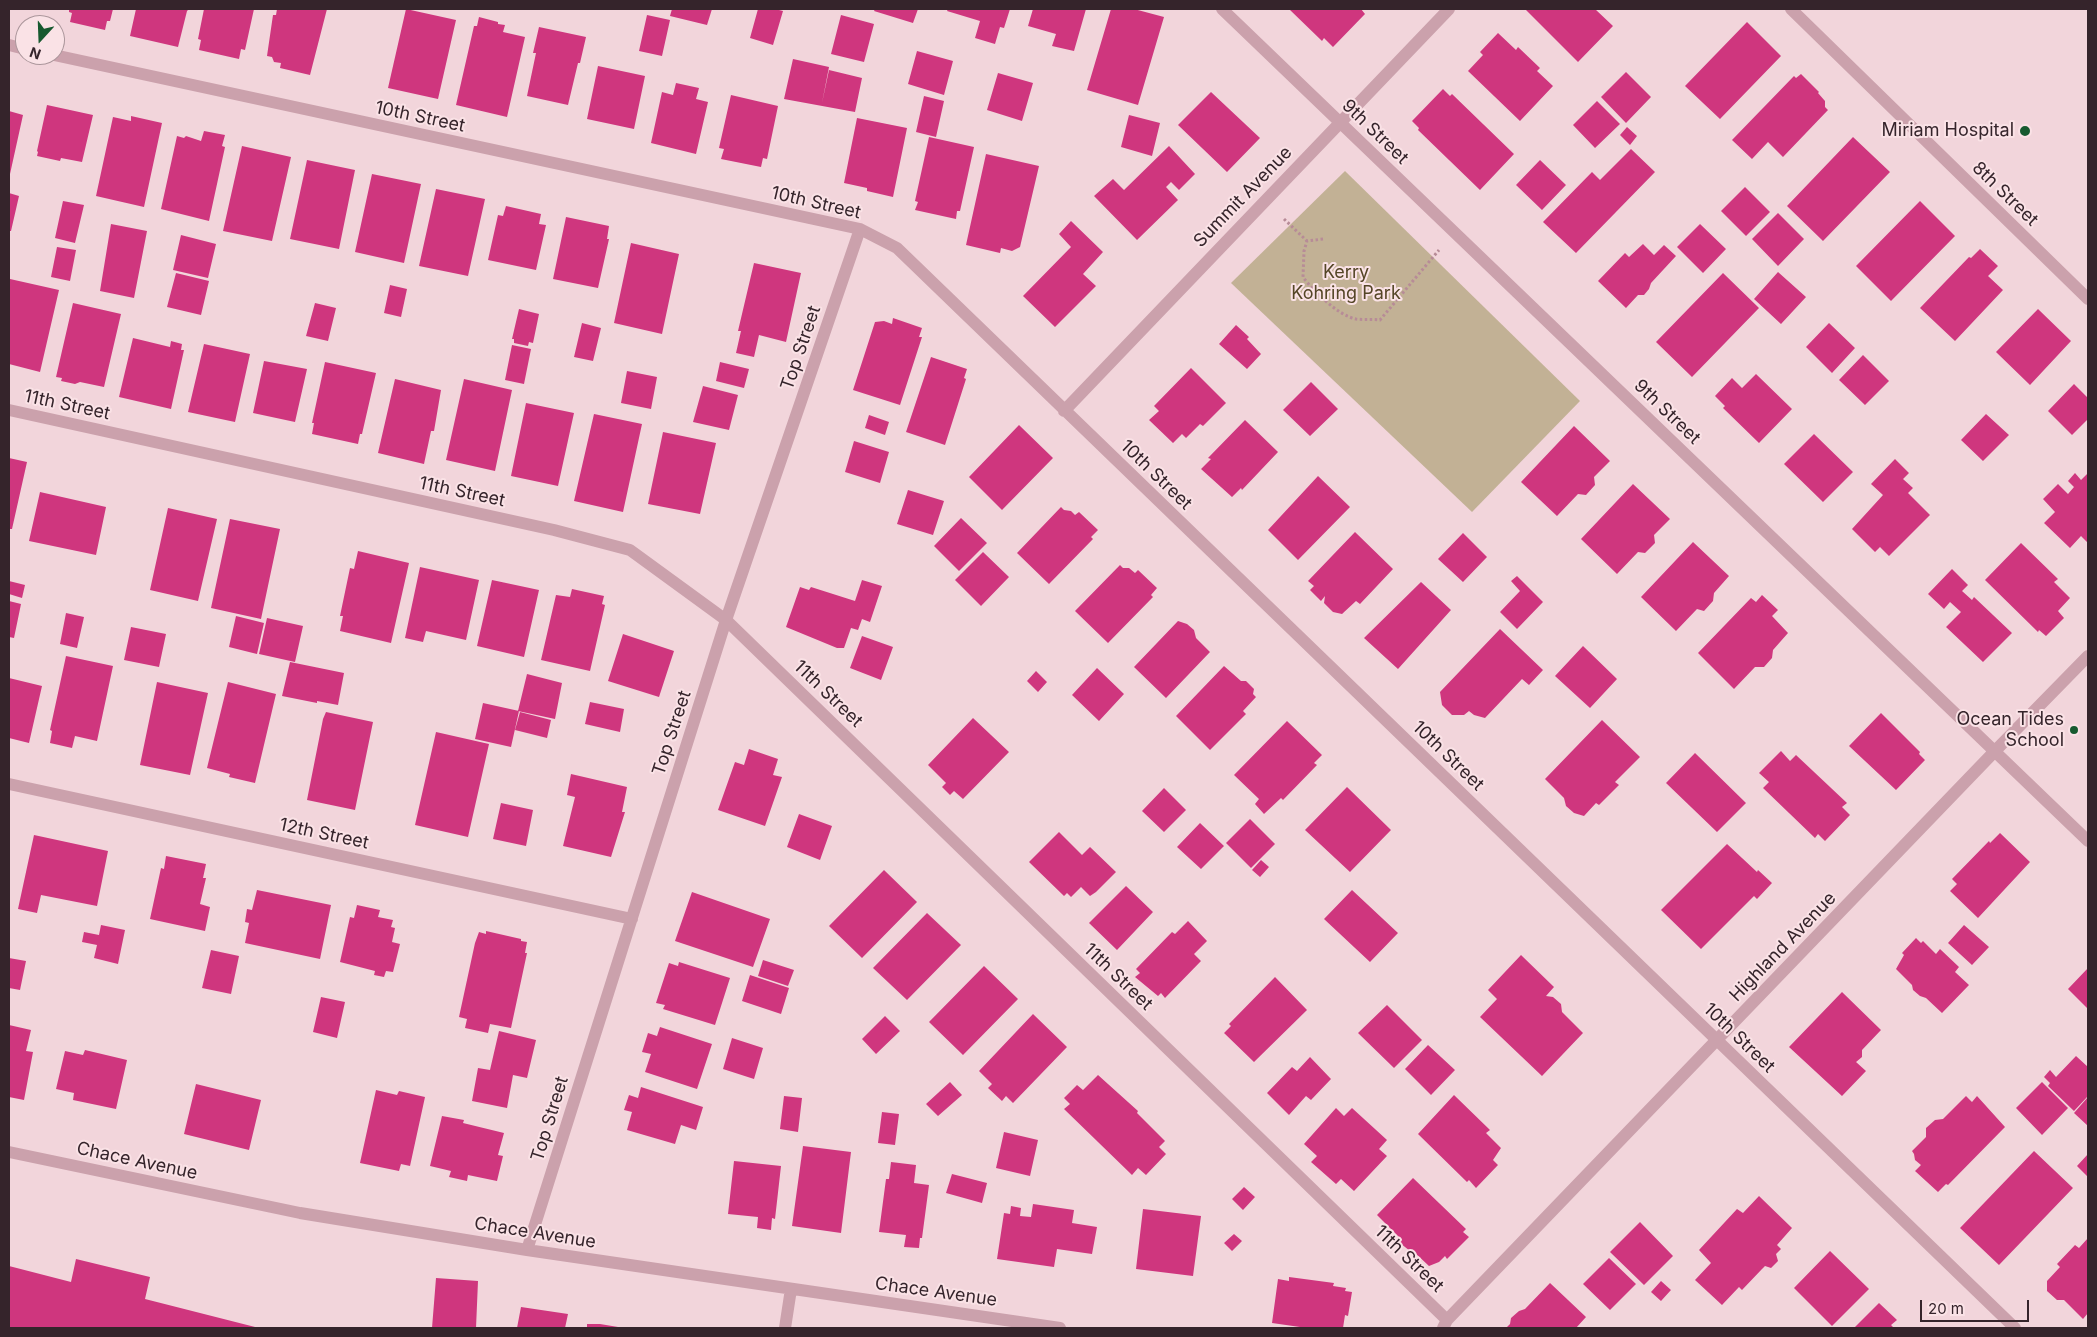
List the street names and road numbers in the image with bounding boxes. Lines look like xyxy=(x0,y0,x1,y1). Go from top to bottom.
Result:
street label: 9th Street xyxy=(1337,95,1413,169)
street label: 10th Street xyxy=(373,97,467,137)
street label: Summit Avenue xyxy=(1189,142,1297,252)
street label: 8th Street xyxy=(1967,157,2043,231)
street label: 10th Street xyxy=(769,182,863,224)
street label: Top Street xyxy=(776,303,826,393)
street label: 9th Street xyxy=(1629,375,1705,449)
street label: 11th Street xyxy=(22,385,112,425)
street label: 10th Street xyxy=(1116,436,1196,514)
street label: 11th Street xyxy=(417,472,507,512)
street label: 11th Street xyxy=(789,656,867,732)
street label: Top Street xyxy=(648,688,696,778)
street label: 10th Street xyxy=(1408,717,1488,795)
street label: 12th Street xyxy=(277,814,371,854)
street label: Highland Avenue xyxy=(1725,888,1841,1006)
street label: 11th Street xyxy=(1079,939,1157,1015)
street label: 10th Street xyxy=(1699,999,1779,1077)
street label: Top Street xyxy=(527,1074,573,1164)
street label: Chace Avenue xyxy=(75,1138,199,1184)
street label: Chace Avenue xyxy=(473,1213,597,1253)
street label: 11th Street xyxy=(1370,1221,1448,1297)
street label: Chace Avenue xyxy=(874,1273,998,1311)

